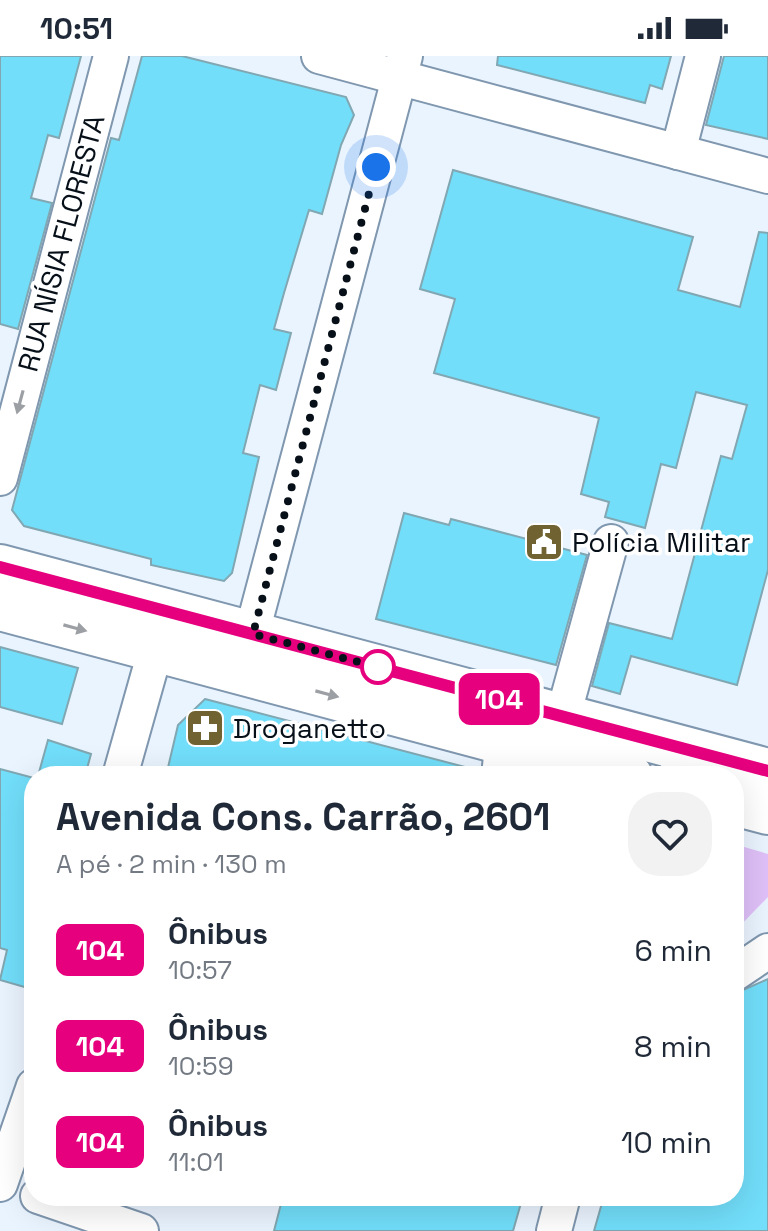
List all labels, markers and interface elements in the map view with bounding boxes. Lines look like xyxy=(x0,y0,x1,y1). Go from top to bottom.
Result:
text: 10:51 xyxy=(40,9,113,48)
street label: RUA NÍSIA FLORESTA xyxy=(9,111,113,375)
your location xyxy=(356,147,396,187)
one-way arrow xyxy=(13,390,25,415)
public building icon: Polícia Militar xyxy=(523,521,565,563)
place label: Polícia Militar xyxy=(572,524,751,560)
one-way arrow xyxy=(63,622,88,634)
unlabelled marker xyxy=(361,650,395,684)
line badge: 104 xyxy=(453,673,545,725)
text: 104 xyxy=(475,681,523,717)
one-way arrow xyxy=(314,688,339,700)
pharmacy icon: Droganetto xyxy=(184,707,226,749)
place label: Droganetto xyxy=(233,710,386,746)
button: heart xyxy=(628,792,712,876)
text: Avenida Cons. Carrão, 2601 xyxy=(56,793,550,841)
text: A pé · 2 min · 130 m xyxy=(56,847,287,881)
text: Ônibus xyxy=(168,914,268,953)
text: 6 min xyxy=(634,931,712,970)
text: 104 xyxy=(76,932,124,968)
text: 10:57 xyxy=(168,953,232,987)
text: Ônibus xyxy=(168,1010,268,1049)
text: 8 min xyxy=(634,1027,712,1066)
text: 104 xyxy=(76,1028,124,1064)
text: 10:59 xyxy=(168,1049,234,1083)
text: Ônibus xyxy=(168,1106,268,1145)
text: 10 min xyxy=(621,1123,712,1162)
text: 104 xyxy=(76,1124,124,1160)
text: 11:01 xyxy=(168,1145,224,1179)

